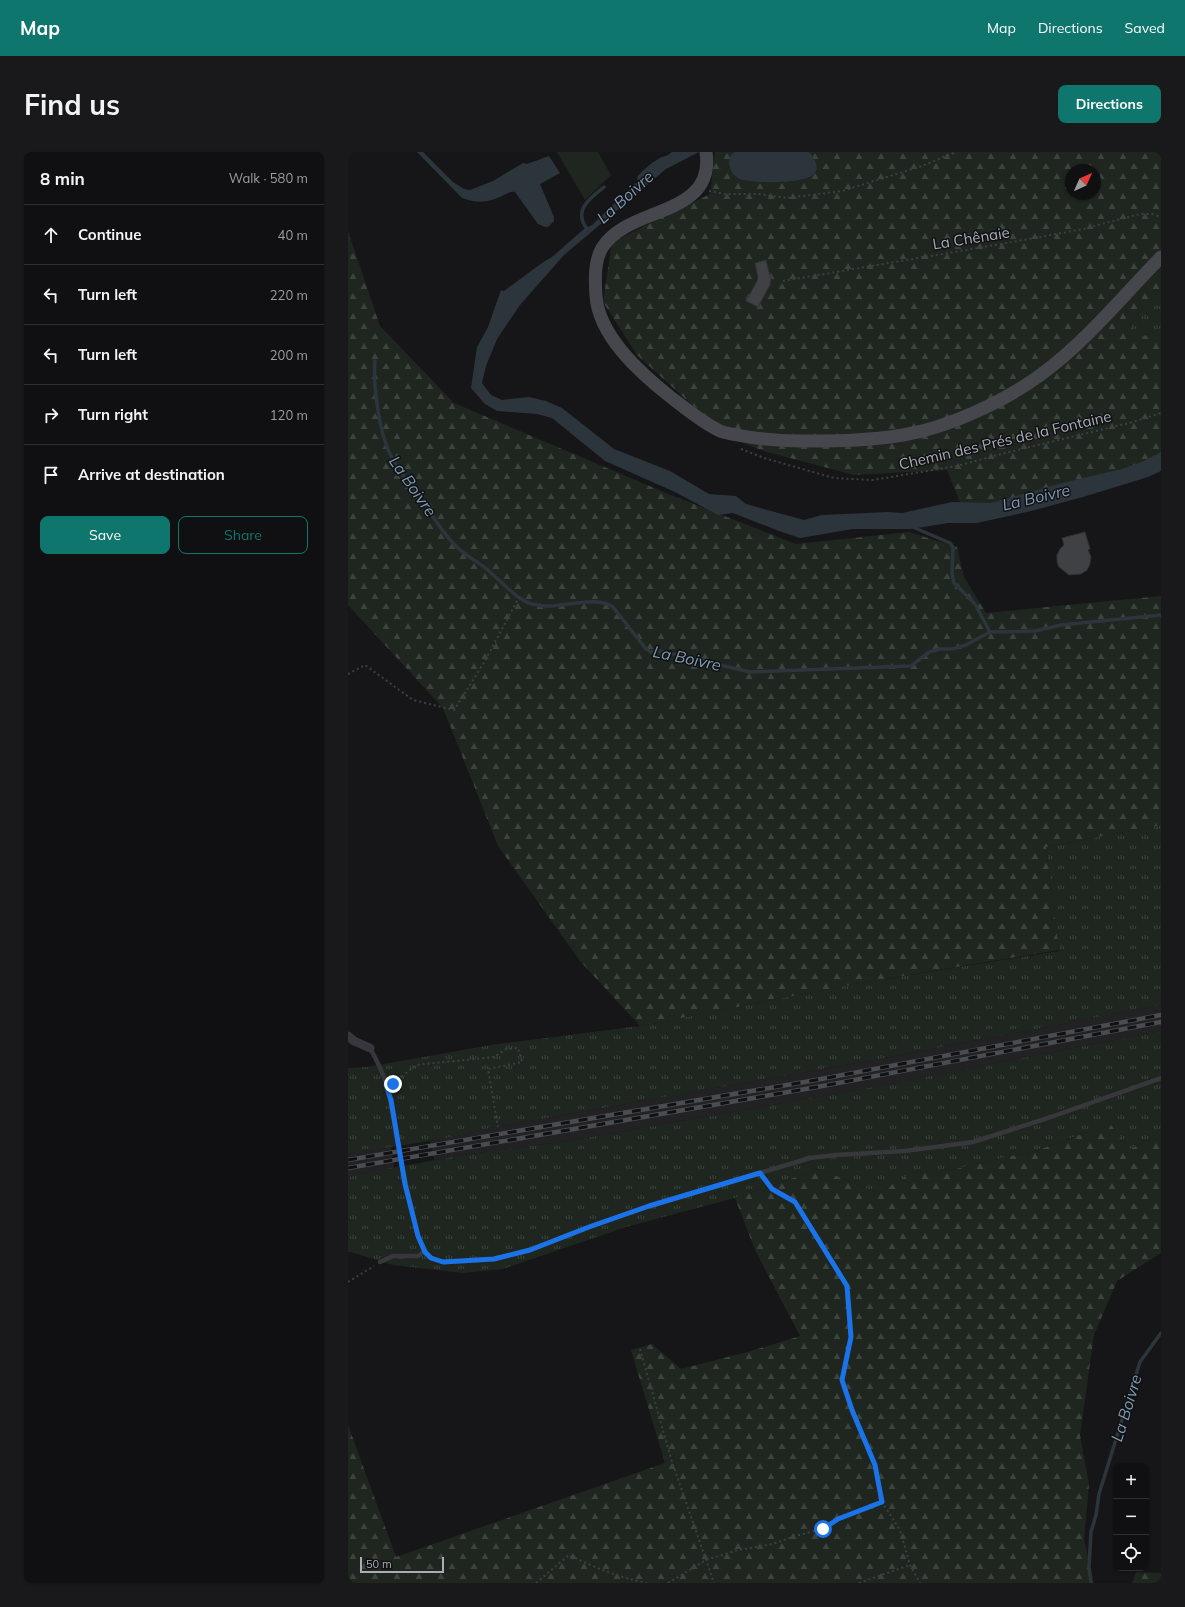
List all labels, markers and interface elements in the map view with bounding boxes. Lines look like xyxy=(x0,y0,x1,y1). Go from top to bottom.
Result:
text: Map xyxy=(20,16,60,40)
text: Map xyxy=(987,19,1016,37)
text: Directions xyxy=(1038,19,1103,37)
text: Saved xyxy=(1125,19,1165,37)
button: Directions xyxy=(1058,85,1161,123)
text: Find us xyxy=(24,87,120,122)
north arrow xyxy=(1065,164,1101,200)
water label: La Boivre xyxy=(593,166,658,228)
text: 8 min xyxy=(40,168,85,189)
text: Walk · 580 m xyxy=(229,170,308,186)
street label: La Chênaie xyxy=(931,223,1011,253)
icon: ahead xyxy=(40,224,62,246)
text: Continue xyxy=(78,225,141,244)
text: 40 m xyxy=(278,227,308,243)
icon: left xyxy=(40,284,62,306)
text: Turn left xyxy=(78,285,137,304)
text: 220 m xyxy=(270,287,308,303)
icon: left xyxy=(40,344,62,366)
text: Turn left xyxy=(78,345,137,364)
text: 200 m xyxy=(270,347,308,363)
icon: right xyxy=(40,404,62,426)
text: Turn right xyxy=(78,405,148,424)
street label: Chemin des Prés de la Fontaine xyxy=(897,406,1113,474)
text: 120 m xyxy=(270,407,308,423)
water label: La Boivre xyxy=(385,452,441,520)
icon: arrive xyxy=(40,464,62,486)
text: Arrive at destination xyxy=(78,465,225,484)
water label: La Boivre xyxy=(1000,479,1072,515)
button: Save xyxy=(40,516,170,554)
button: Share xyxy=(178,516,308,554)
water label: La Boivre xyxy=(651,641,723,675)
route end xyxy=(384,1075,402,1093)
water label: La Boivre xyxy=(1106,1372,1146,1444)
map controls xyxy=(1113,1463,1149,1571)
button: + xyxy=(1113,1463,1149,1499)
button: − xyxy=(1113,1499,1149,1535)
route start xyxy=(814,1520,832,1538)
button: locate xyxy=(1113,1535,1149,1571)
scale bar xyxy=(360,1555,444,1574)
text: 50 m xyxy=(366,1557,392,1571)

